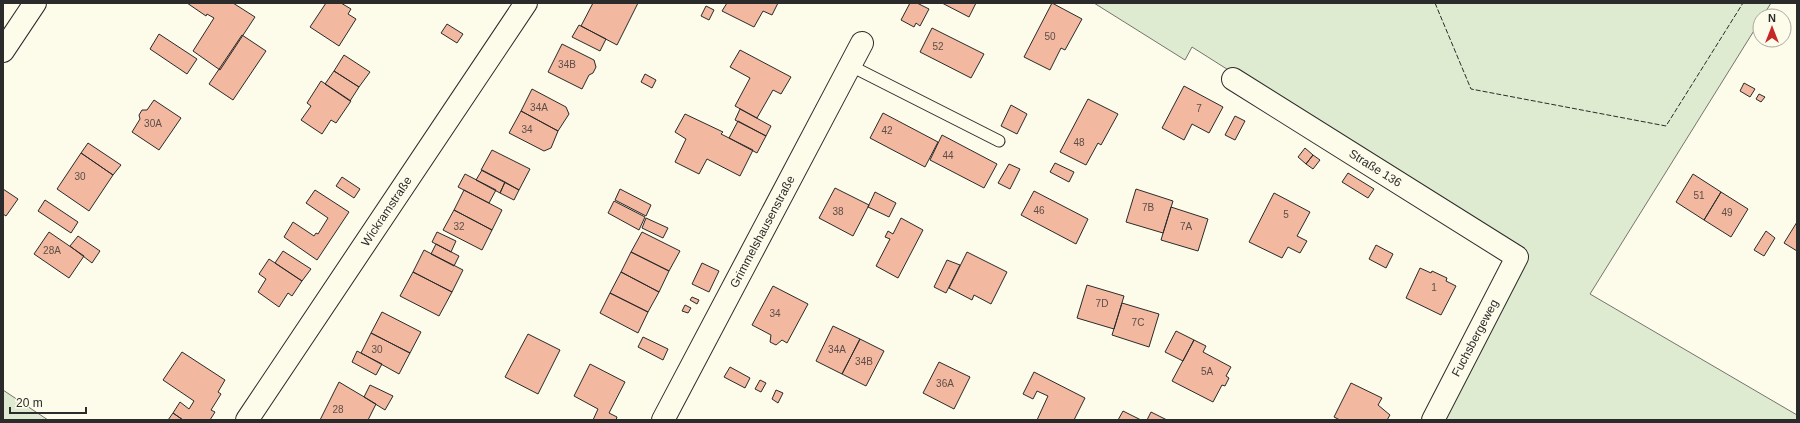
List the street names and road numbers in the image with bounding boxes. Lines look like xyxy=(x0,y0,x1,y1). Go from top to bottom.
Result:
street label: Straße 136 xyxy=(1346,146,1405,190)
street label: Grimmelshausenstraße xyxy=(727,173,798,290)
street label: Wickramstraße xyxy=(358,174,415,249)
street label: Fuchsbergeweg xyxy=(1449,297,1501,379)

